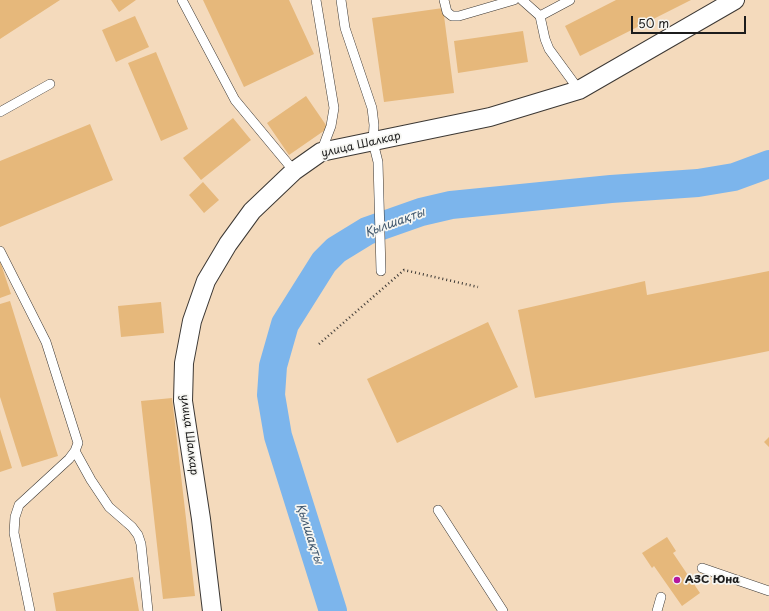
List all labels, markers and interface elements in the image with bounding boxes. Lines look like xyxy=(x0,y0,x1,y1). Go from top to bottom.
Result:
scale bar xyxy=(633,8,748,34)
text: 50 m xyxy=(638,14,669,32)
street label: улица Шалкар xyxy=(320,129,402,161)
water label: Қылшақты xyxy=(363,206,427,240)
street label: улица Шалкар xyxy=(178,394,200,476)
water label: Қылшақты xyxy=(293,502,325,566)
place label: АЗС Юна xyxy=(685,573,740,587)
marker: АЗС Юна xyxy=(672,575,682,585)

